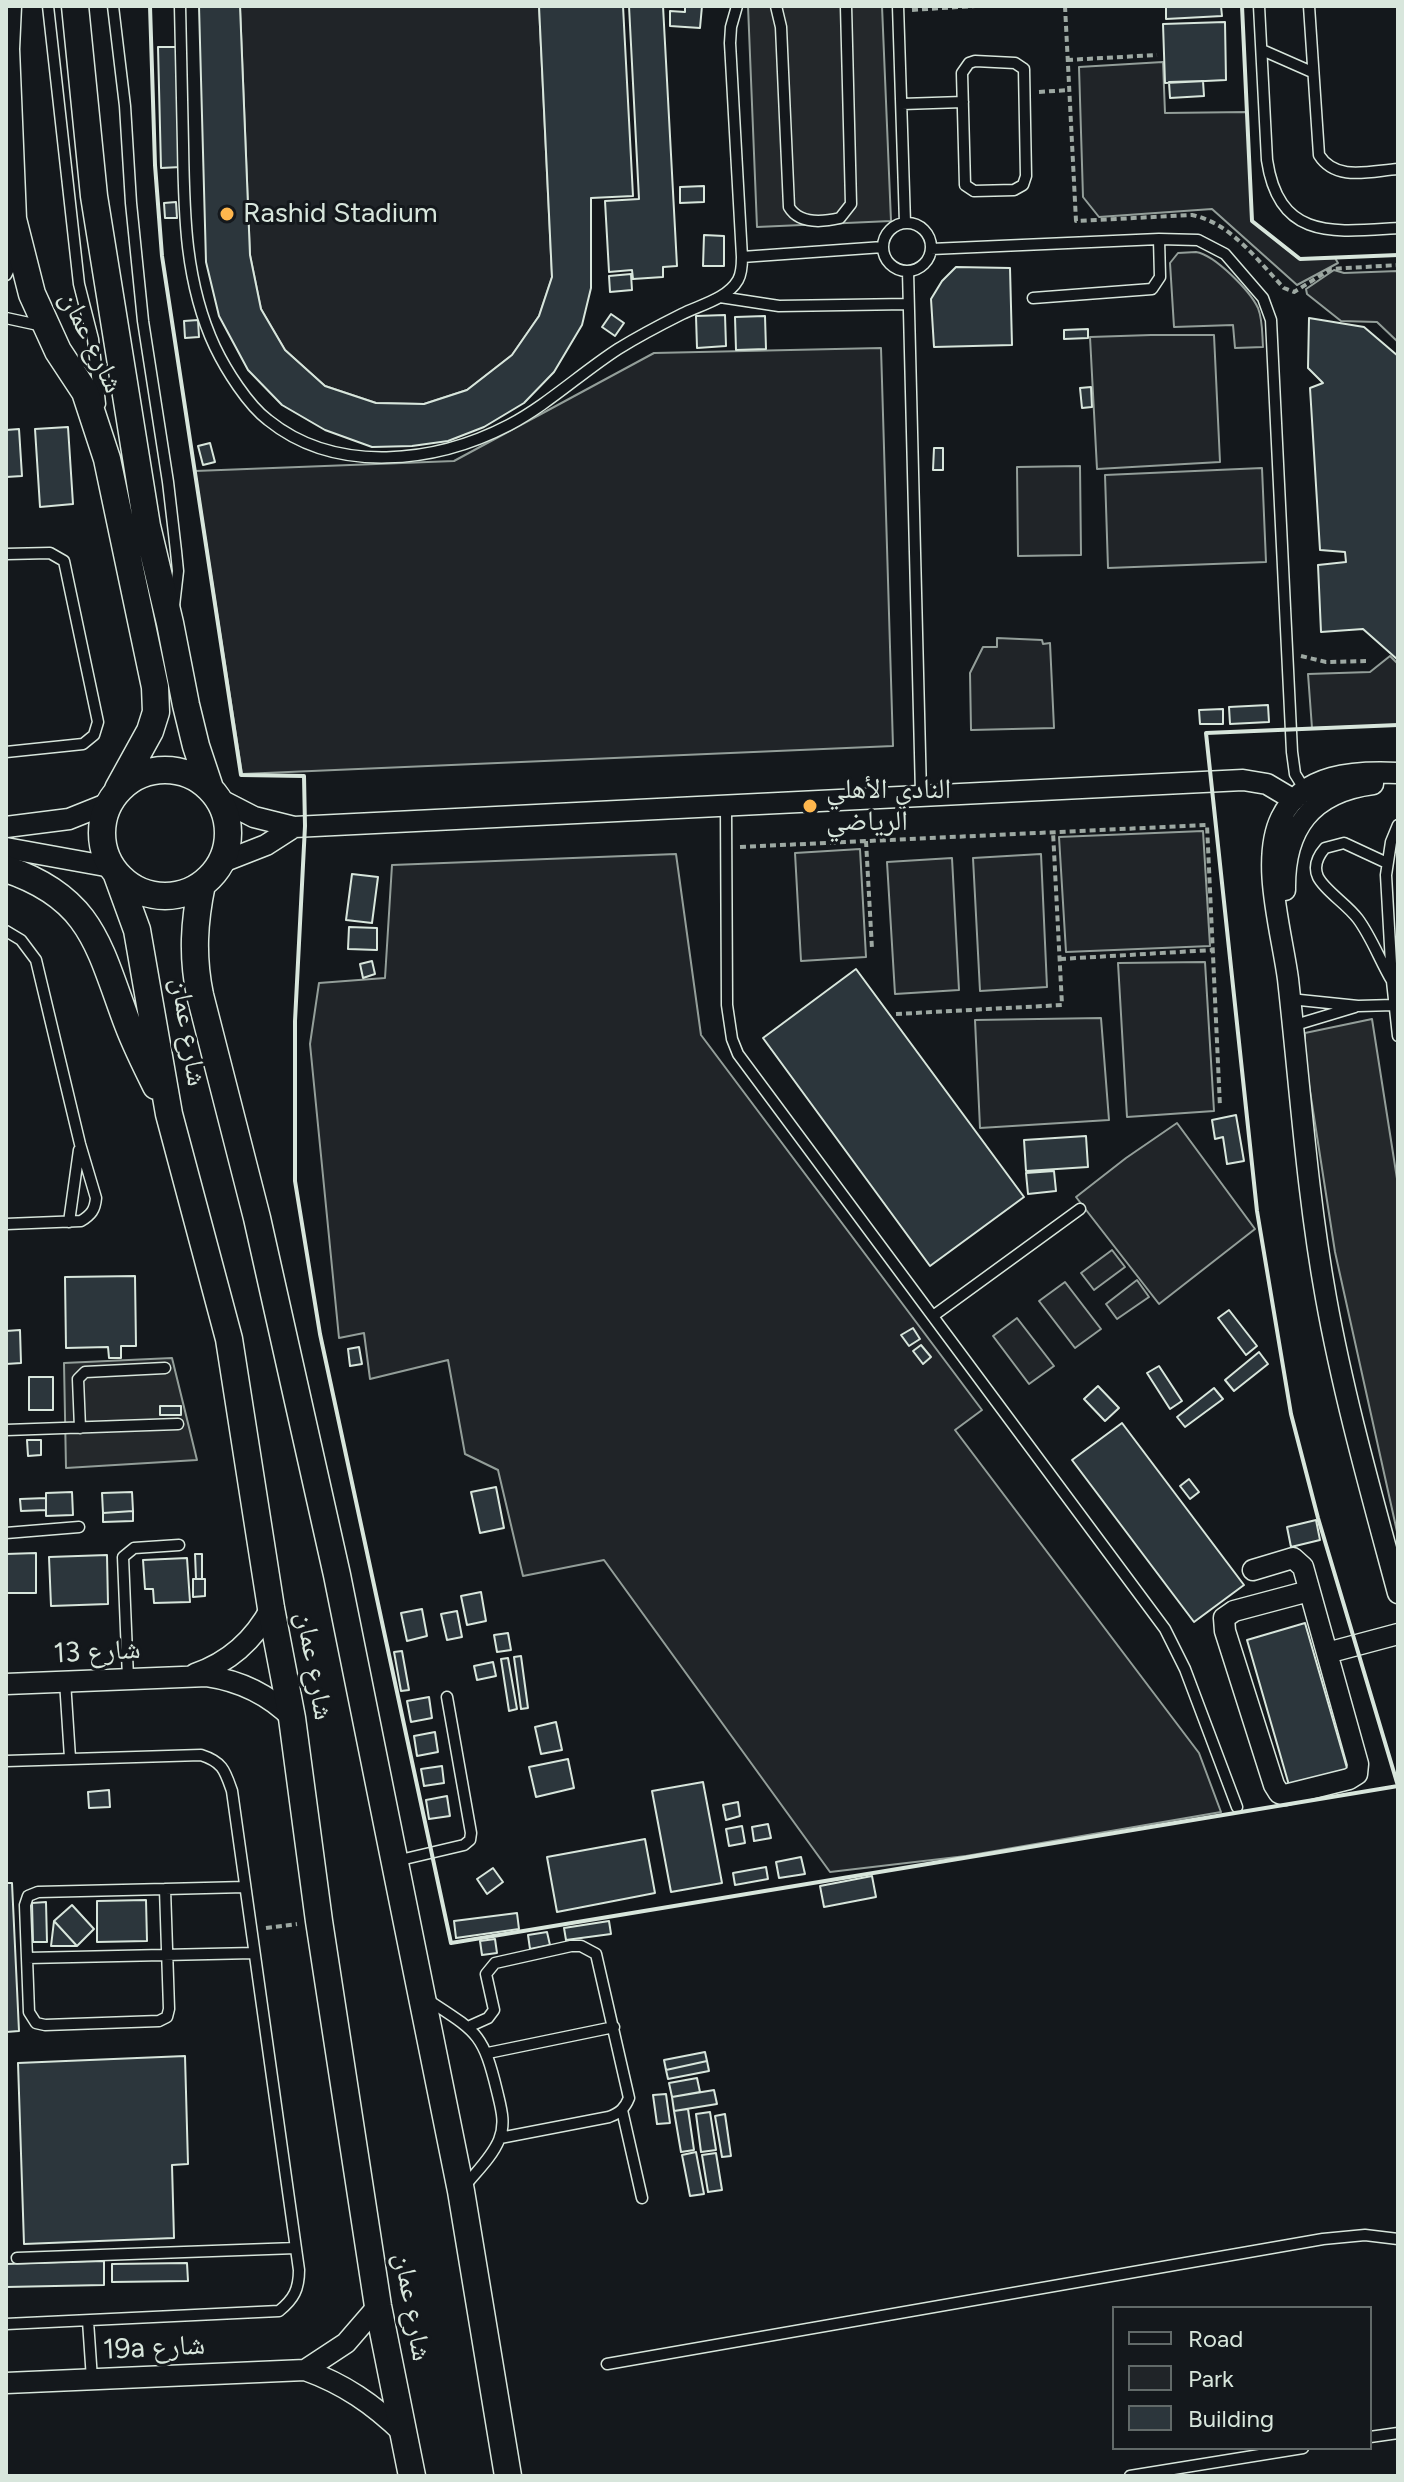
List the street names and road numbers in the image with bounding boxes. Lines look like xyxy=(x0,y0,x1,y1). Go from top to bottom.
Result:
street label: شارع عمان xyxy=(52,285,130,399)
street label: شارع عمان xyxy=(163,975,213,1089)
street label: شارع عمان xyxy=(288,1609,340,1723)
street label: شارع 13 xyxy=(53,1633,141,1671)
street label: شارع عمان xyxy=(386,2250,438,2364)
street label: 19a شارع xyxy=(102,2329,206,2367)

